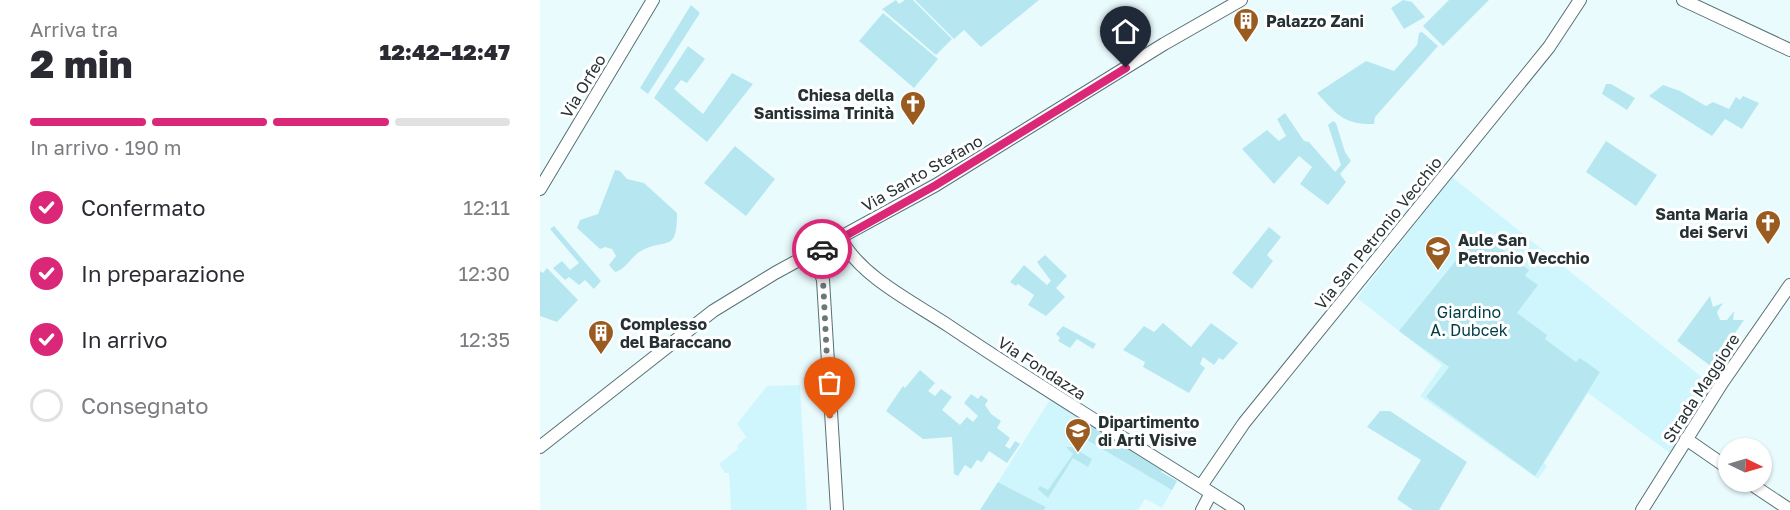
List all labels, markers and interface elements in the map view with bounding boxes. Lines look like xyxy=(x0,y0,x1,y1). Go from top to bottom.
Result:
pin xyxy=(1100,6,1151,68)
building icon: Palazzo Zani xyxy=(1231,6,1261,44)
place label: Palazzo Zani xyxy=(1266,11,1364,31)
icon: home xyxy=(1109,15,1142,48)
text: Arriva tra xyxy=(30,17,118,41)
text: 12:42–12:47 xyxy=(380,38,510,65)
text: 2 min xyxy=(30,40,133,87)
street label: Via Orfeo xyxy=(556,50,610,122)
place label: Chiesa della Santissima Trinità xyxy=(754,85,894,123)
church icon: Chiesa della Santissima Trinità xyxy=(898,89,928,127)
street label: Via Santo Stefano xyxy=(858,130,986,216)
text: In arrivo · 190 m xyxy=(30,135,182,159)
street label: Via San Petronio Vecchio xyxy=(1310,153,1446,313)
icon: check xyxy=(30,191,63,224)
text: Confermato xyxy=(81,194,206,221)
text: 12:11 xyxy=(463,195,510,219)
place label: Santa Maria dei Servi xyxy=(1655,204,1748,242)
church icon: Santa Maria dei Servi xyxy=(1753,208,1783,246)
courier xyxy=(792,219,852,279)
place label: Aule San Petronio Vecchio xyxy=(1458,230,1590,268)
icon: car xyxy=(806,233,839,266)
school or university icon: Aule San Petronio Vecchio xyxy=(1423,234,1453,272)
icon: check xyxy=(30,257,63,290)
text: In preparazione xyxy=(81,260,245,287)
text: 12:30 xyxy=(459,261,510,285)
park label: Giardino A. Dubcek xyxy=(1430,302,1508,340)
place label: Complesso del Baraccano xyxy=(620,314,732,352)
building icon: Complesso del Baraccano xyxy=(586,318,616,356)
icon: check xyxy=(30,323,63,356)
text: In arrivo xyxy=(81,326,168,353)
text: 12:35 xyxy=(459,327,510,351)
street label: Strada Maggiore xyxy=(1658,330,1744,446)
street label: Via Fondazza xyxy=(994,332,1090,404)
pin xyxy=(804,357,855,419)
icon: bag xyxy=(813,366,846,399)
text: Consegnato xyxy=(81,392,208,419)
place label: Dipartimento di Arti Visive xyxy=(1098,412,1200,450)
school or university icon: Dipartimento di Arti Visive xyxy=(1063,416,1093,454)
north arrow xyxy=(1718,438,1772,492)
map controls xyxy=(1718,438,1772,492)

